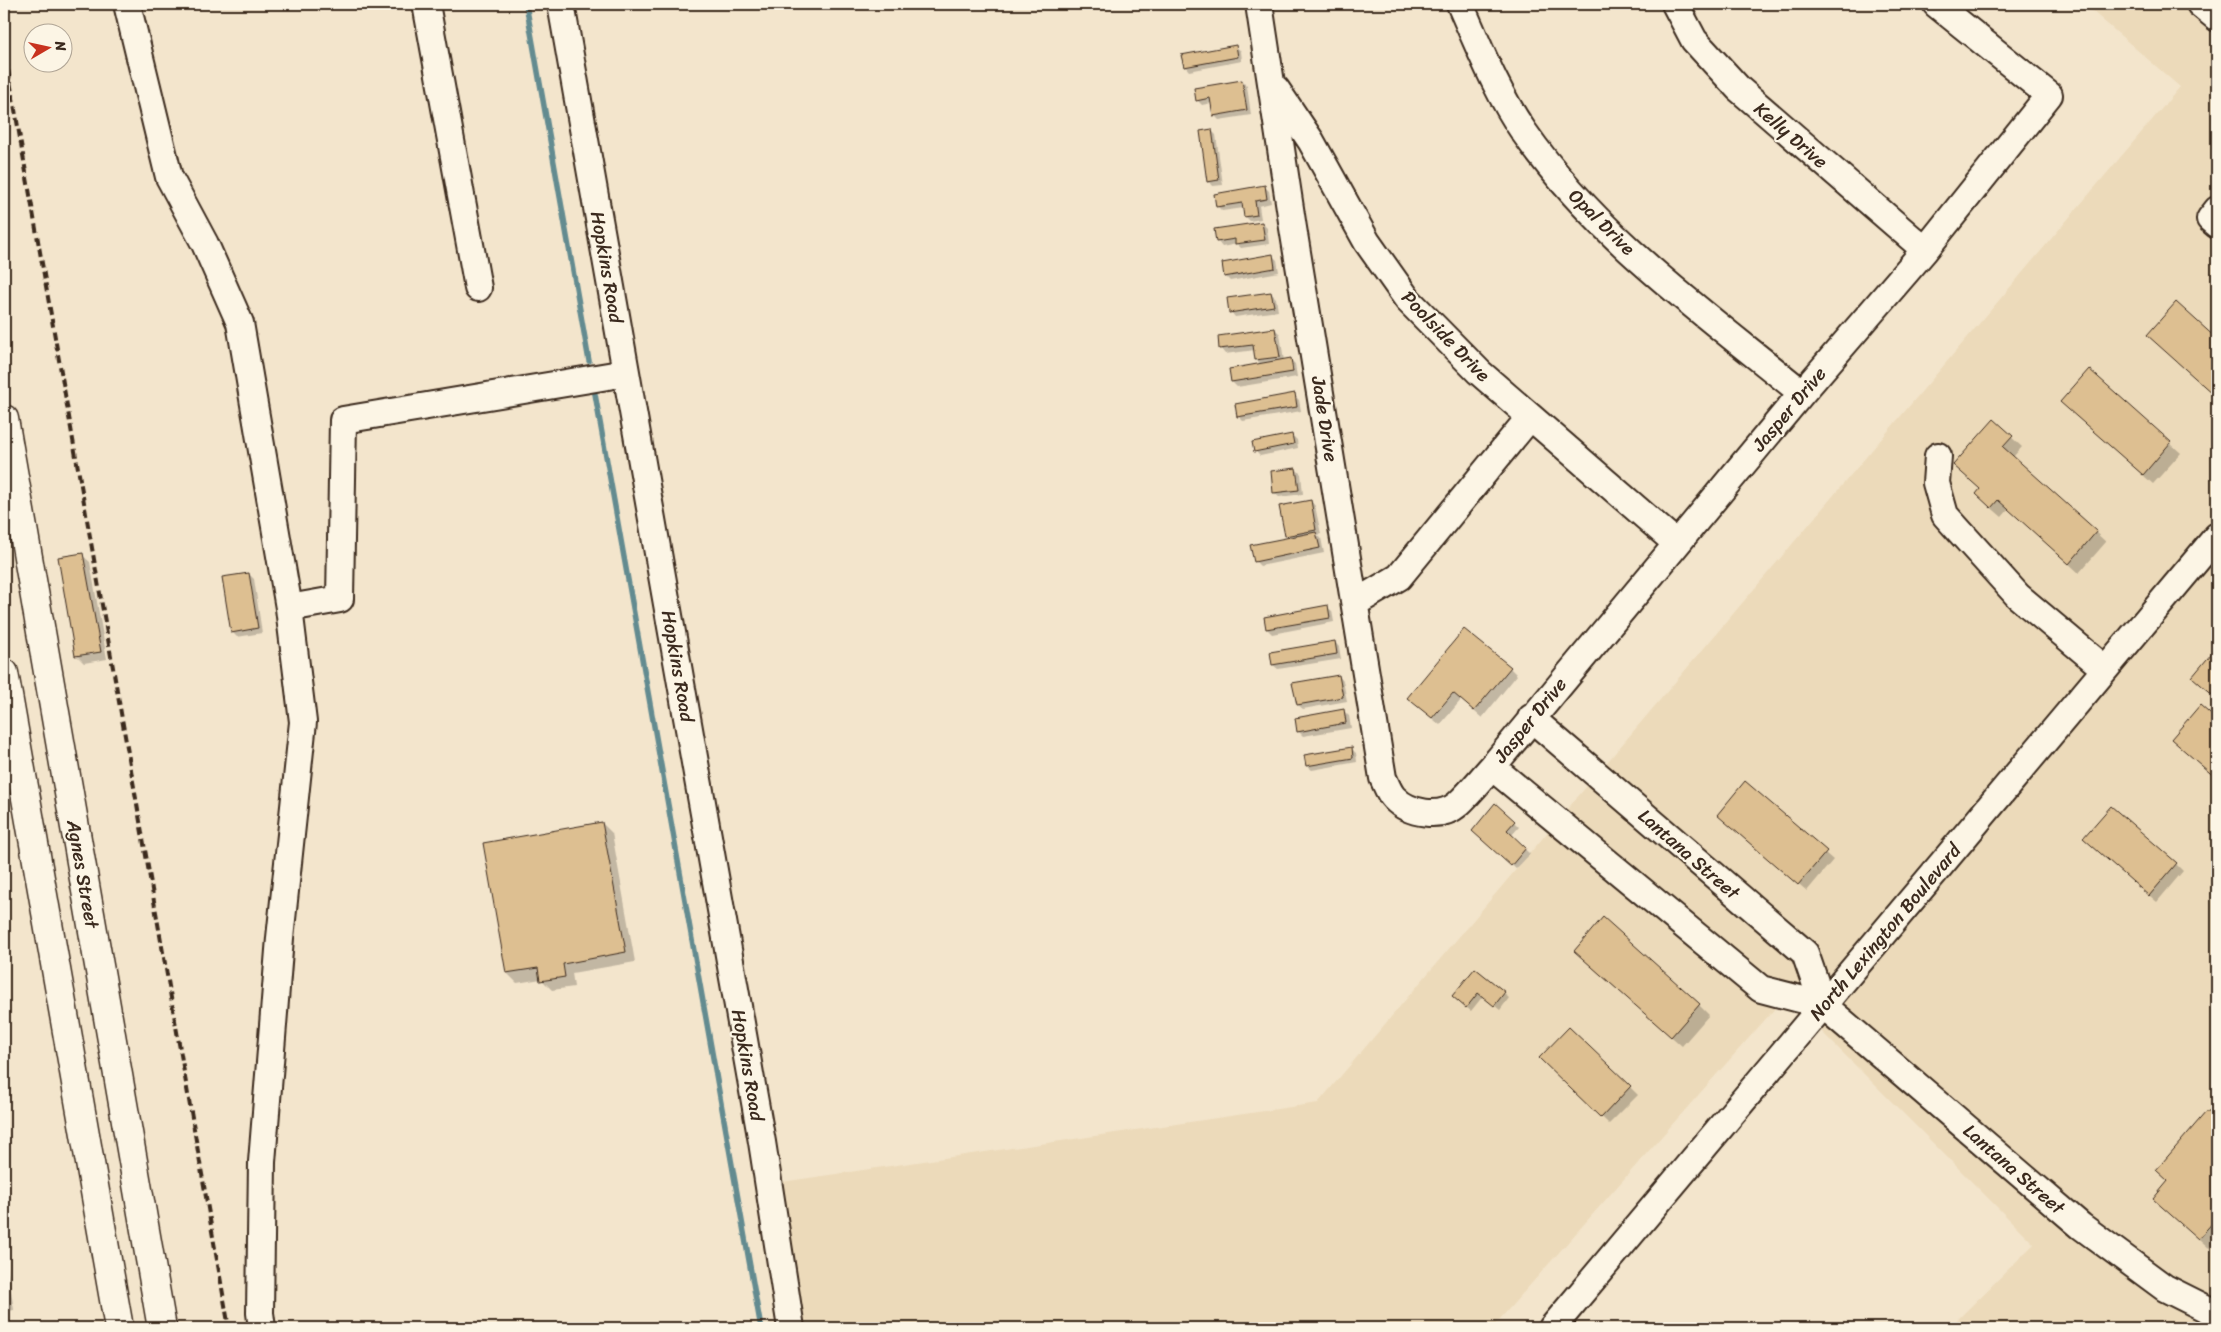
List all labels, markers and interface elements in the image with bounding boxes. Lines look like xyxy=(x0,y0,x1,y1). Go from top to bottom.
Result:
north arrow xyxy=(22,22,72,72)
text: N xyxy=(47,38,73,53)
street label: Kelly Drive xyxy=(1746,93,1836,177)
street label: Opal Drive xyxy=(1560,180,1644,264)
street label: Hopkins Road xyxy=(581,209,633,326)
street label: Poolside Drive xyxy=(1393,282,1499,390)
street label: Jasper Drive xyxy=(1743,359,1835,460)
street label: Jade Drive xyxy=(1302,373,1348,464)
street label: Hopkins Road xyxy=(652,608,704,725)
street label: Jasper Drive xyxy=(1484,670,1575,771)
street label: Lantana Street xyxy=(1630,800,1749,909)
street label: Agnes Street xyxy=(57,816,109,932)
street label: North Lexington Boulevard xyxy=(1801,834,1971,1028)
street label: Hopkins Road xyxy=(722,1007,774,1124)
street label: Lantana Street xyxy=(1955,1115,2074,1224)

